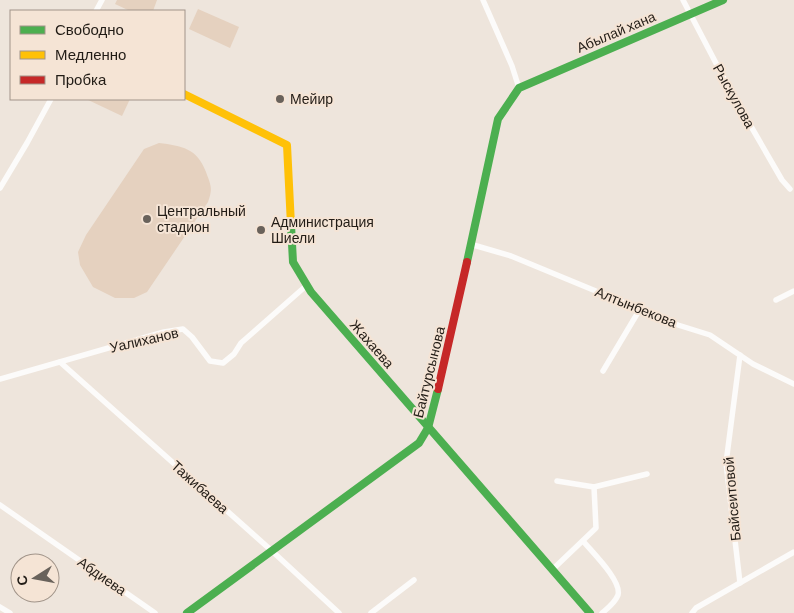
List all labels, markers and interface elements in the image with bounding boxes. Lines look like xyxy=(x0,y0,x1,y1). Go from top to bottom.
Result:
street label: Абылай хана xyxy=(574,7,658,56)
legend xyxy=(10,10,185,100)
text: Свободно xyxy=(55,20,124,38)
text: Медленно xyxy=(55,45,126,63)
street label: Рыскулова xyxy=(710,61,759,131)
text: Пробка xyxy=(55,70,107,88)
place label: Мейир xyxy=(290,90,333,107)
marker: Мейир xyxy=(274,93,286,105)
place label: Центральный стадион xyxy=(157,202,246,235)
marker: Центральный стадион xyxy=(141,213,153,225)
place label: Администрация Шиели xyxy=(271,213,374,246)
marker: Администрация Шиели xyxy=(255,224,267,236)
street label: Алтынбекова xyxy=(593,282,680,331)
street label: Жахаева xyxy=(347,316,398,371)
street label: Уалиханов xyxy=(108,323,180,356)
street label: Байтурсынова xyxy=(409,324,448,419)
street label: Тажибаева xyxy=(168,456,233,517)
street label: Байсеитовой xyxy=(719,456,744,542)
north arrow xyxy=(10,553,60,603)
street label: Абдиева xyxy=(75,553,130,599)
text: С xyxy=(12,574,31,587)

